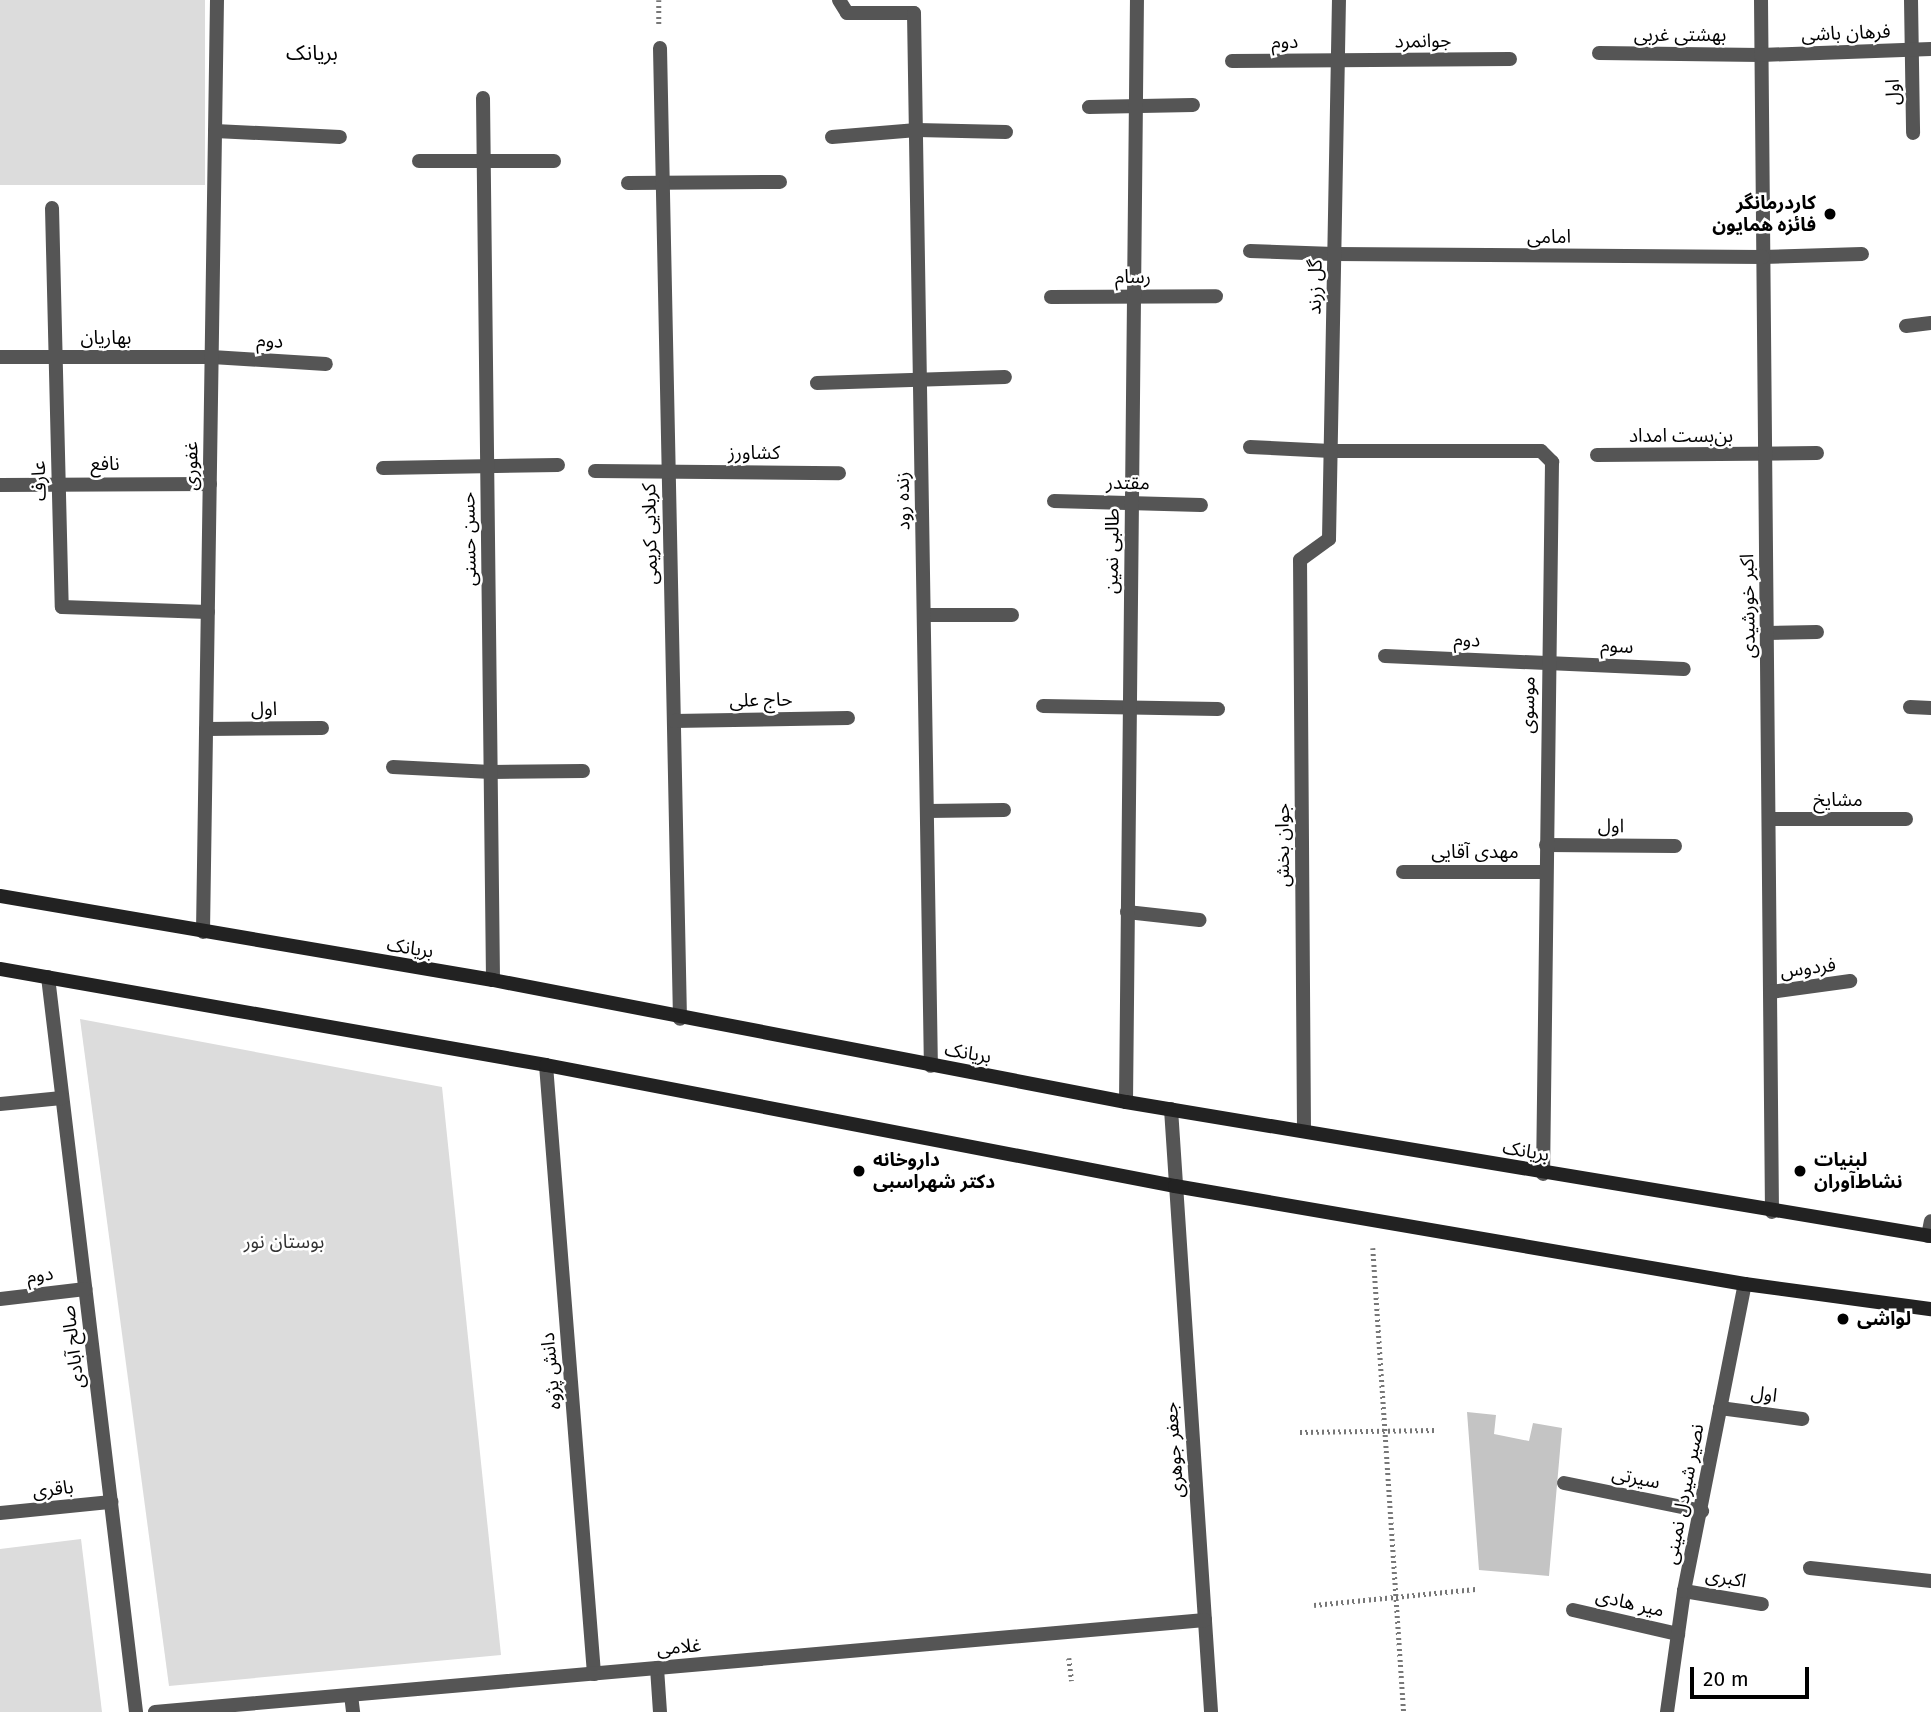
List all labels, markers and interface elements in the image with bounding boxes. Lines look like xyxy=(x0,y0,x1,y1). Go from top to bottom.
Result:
street label: فرهان باشی xyxy=(1801,20,1891,46)
street label: بهشتی غربی xyxy=(1634,24,1726,46)
street label: جوانمرد xyxy=(1394,29,1452,53)
street label: دوم xyxy=(1272,31,1298,53)
district label: بریانک xyxy=(286,40,338,66)
street label: اول xyxy=(1881,79,1905,105)
place label: کاردرمانگر فائزه همایون xyxy=(1712,192,1816,236)
marker: کاردرمانگر فائزه همایون xyxy=(1822,206,1838,222)
street label: امامی xyxy=(1527,226,1571,248)
street label: گل زرند xyxy=(1303,259,1327,315)
street label: رسام xyxy=(1115,266,1151,288)
street label: بهاریان xyxy=(81,327,131,349)
street label: دوم xyxy=(256,329,284,353)
street label: بن‌بست امداد xyxy=(1629,425,1733,447)
street label: غفوری xyxy=(179,441,203,491)
street label: کشاورز xyxy=(728,442,780,464)
street label: نافع xyxy=(90,453,120,475)
street label: عارف xyxy=(27,461,51,501)
street label: زنده رود xyxy=(891,471,915,531)
street label: مقتدر xyxy=(1106,471,1150,495)
street label: کربلایی کریمی xyxy=(638,483,662,585)
street label: حسن حسنی xyxy=(457,492,481,586)
street label: طالبی نمین xyxy=(1100,508,1124,594)
street label: اکبر خورشیدی xyxy=(1736,554,1760,658)
street label: دوم xyxy=(1453,628,1481,652)
street label: سوم xyxy=(1600,634,1634,658)
street label: موسوی xyxy=(1516,676,1540,734)
street label: حاج علی xyxy=(729,688,793,712)
street label: اول xyxy=(251,697,277,721)
street label: مشایخ xyxy=(1813,789,1863,811)
street label: جوان بخش xyxy=(1272,803,1294,887)
street label: اول xyxy=(1598,814,1624,838)
street label: مهدی آقایی xyxy=(1431,841,1519,863)
street label: بریانک xyxy=(385,933,435,963)
street label: فردوس xyxy=(1779,953,1837,983)
street label: بریانک xyxy=(943,1038,993,1068)
street label: بریانک xyxy=(1501,1136,1551,1166)
place label: داروخانه دکتر شهراسبی xyxy=(873,1149,995,1193)
place label: لبنیات نشاط‌آوران xyxy=(1814,1149,1903,1193)
marker: داروخانه دکتر شهراسبی xyxy=(851,1163,867,1179)
marker: لبنیات نشاط‌آوران xyxy=(1792,1163,1808,1179)
park label: بوستان نور xyxy=(244,1231,324,1253)
street label: دوم xyxy=(25,1262,55,1288)
street label: صالح آبادی xyxy=(57,1304,89,1390)
place label: لواشی xyxy=(1857,1308,1911,1330)
marker: لواشی xyxy=(1835,1311,1851,1327)
street label: دانش پژوه xyxy=(536,1332,566,1410)
street label: اول xyxy=(1749,1381,1779,1407)
street label: جعفر جوهری xyxy=(1159,1401,1189,1499)
street label: نصیر شیردل نمینی xyxy=(1659,1422,1709,1566)
street label: سیرتی xyxy=(1610,1462,1662,1494)
street label: باقری xyxy=(31,1476,75,1502)
street label: اکبری xyxy=(1704,1563,1748,1593)
street label: میر هادی xyxy=(1594,1584,1666,1622)
street label: غلامی xyxy=(656,1634,702,1660)
scale bar xyxy=(1693,1652,1812,1696)
text: 20 m xyxy=(1703,1666,1749,1692)

